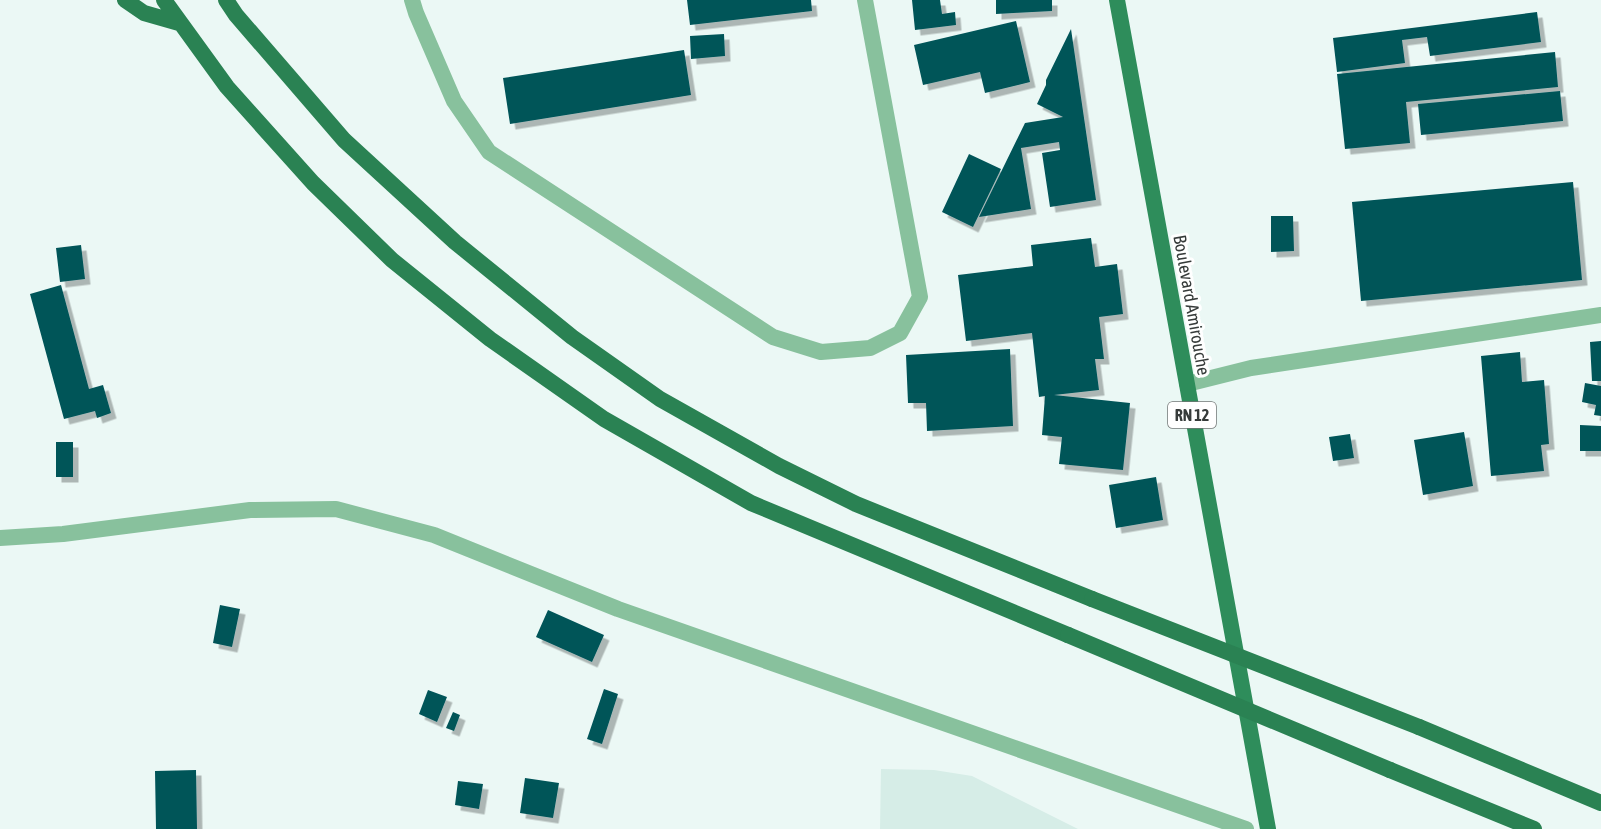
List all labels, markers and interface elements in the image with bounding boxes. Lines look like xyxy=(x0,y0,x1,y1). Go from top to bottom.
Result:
street label: Boulevard Amirouche xyxy=(1169,233,1215,377)
road number: RN 12 xyxy=(1168,402,1216,428)

